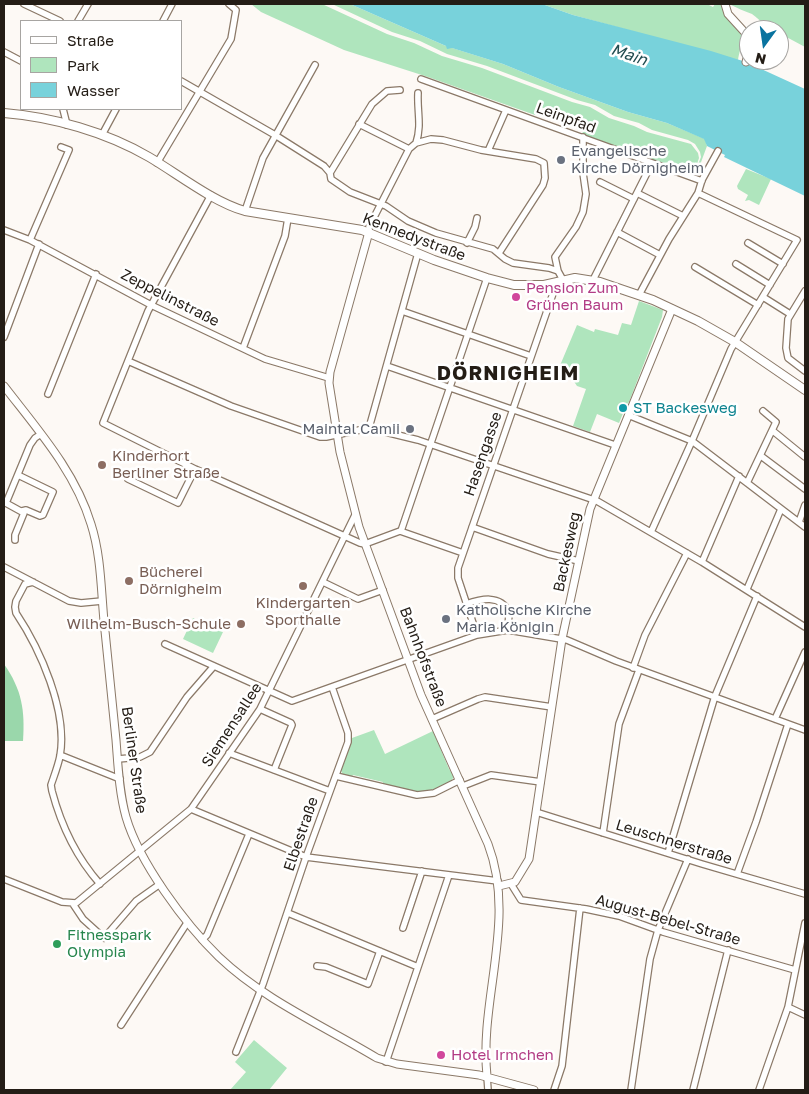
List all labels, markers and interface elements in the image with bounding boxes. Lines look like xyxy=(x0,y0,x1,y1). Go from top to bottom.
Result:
legend xyxy=(20,20,182,110)
north arrow xyxy=(739,20,789,70)
text: Straße xyxy=(67,31,114,49)
water label: Main xyxy=(608,40,650,70)
text: N xyxy=(753,50,768,69)
text: Park xyxy=(67,56,99,74)
text: Wasser xyxy=(67,81,120,99)
street label: Leinpfad xyxy=(534,99,598,137)
place label: Evangelische Kirche Dörnigheim xyxy=(571,142,704,177)
marker: Evangelische Kirche Dörnigheim xyxy=(555,154,567,166)
street label: Kennedystraße xyxy=(360,209,468,265)
street label: Zeppelinstraße xyxy=(118,265,222,331)
place label: Pension Zum Grünen Baum xyxy=(526,279,623,314)
marker: Pension Zum Grünen Baum xyxy=(510,291,522,303)
district label: DÖRNIGHEIM xyxy=(435,362,581,386)
place label: ST Backesweg xyxy=(633,399,737,417)
marker: ST Backesweg xyxy=(617,402,629,414)
street label: Hasengasse xyxy=(460,409,506,499)
place label: Maintal Camii xyxy=(303,420,400,438)
marker: Maintal Camii xyxy=(404,423,416,435)
place label: Kinderhort Berliner Straße xyxy=(112,447,220,482)
marker: Kinderhort Berliner Straße xyxy=(96,459,108,471)
street label: Backesweg xyxy=(550,510,584,594)
place label: Bücherei Dörnigheim xyxy=(139,563,222,598)
marker: Bücherei Dörnigheim xyxy=(123,575,135,587)
marker: Kindergarten Sporthalle xyxy=(297,580,309,592)
place label: Kindergarten Sporthalle xyxy=(256,594,350,629)
place label: Katholische Kirche Maria Königin xyxy=(456,601,592,636)
street label: Bahnhofstraße xyxy=(396,604,450,710)
marker: Katholische Kirche Maria Königin xyxy=(440,613,452,625)
place label: Wilhelm-Busch-Schule xyxy=(66,615,231,633)
marker: Wilhelm-Busch-Schule xyxy=(235,618,247,630)
street label: Siemensallee xyxy=(198,680,266,770)
street label: Berliner Straße xyxy=(118,705,150,815)
street label: Elbestraße xyxy=(280,794,322,874)
street label: Leuschnerstraße xyxy=(614,816,734,868)
street label: August-Bebel-Straße xyxy=(593,891,743,949)
place label: Fitnesspark Olympia xyxy=(67,926,152,961)
marker: Fitnesspark Olympia xyxy=(51,938,63,950)
place label: Hotel Irmchen xyxy=(451,1046,554,1064)
marker: Hotel Irmchen xyxy=(435,1049,447,1061)

